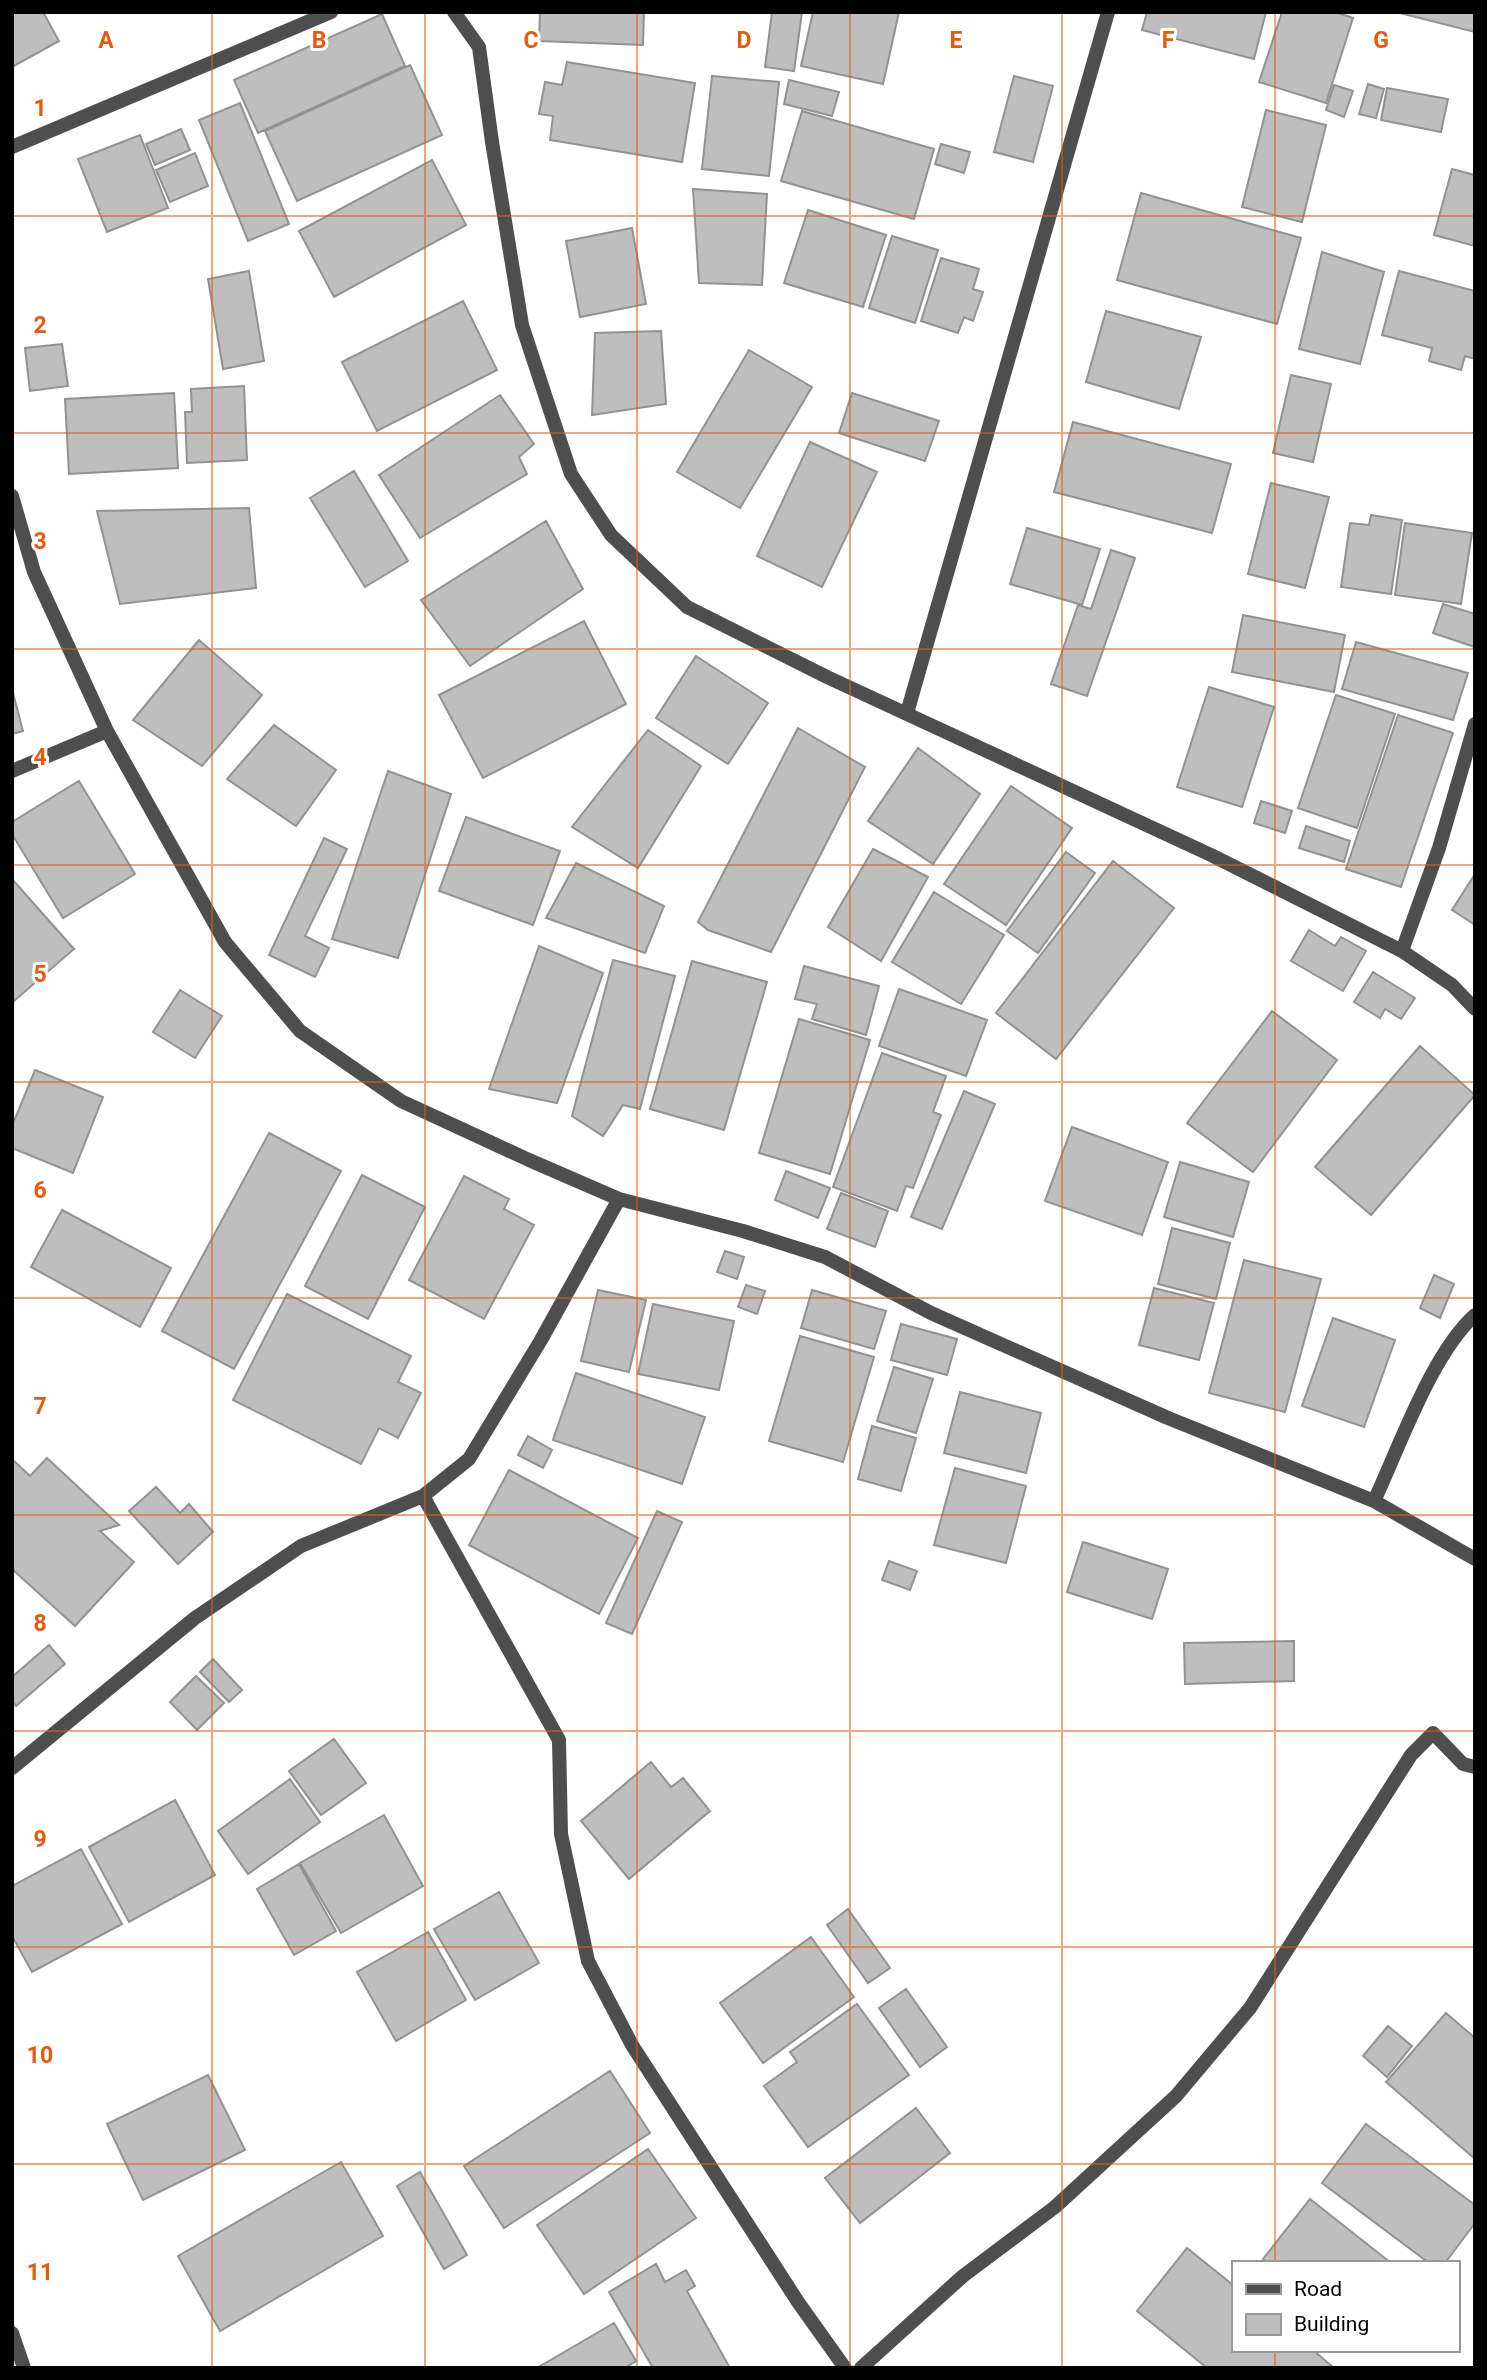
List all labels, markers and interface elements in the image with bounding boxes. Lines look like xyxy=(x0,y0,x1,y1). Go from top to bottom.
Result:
text: A xyxy=(98,27,114,54)
text: B xyxy=(312,27,326,54)
text: C xyxy=(523,27,539,54)
text: D xyxy=(737,27,751,54)
text: E xyxy=(950,27,963,54)
text: F xyxy=(1162,27,1175,54)
text: G xyxy=(1373,27,1389,54)
text: 1 xyxy=(33,95,47,122)
text: 2 xyxy=(33,312,47,339)
text: 3 xyxy=(33,528,47,555)
text: 4 xyxy=(33,744,47,771)
text: 5 xyxy=(33,961,47,988)
text: 6 xyxy=(33,1177,47,1204)
text: 7 xyxy=(33,1393,47,1420)
text: 8 xyxy=(33,1610,47,1637)
text: 9 xyxy=(33,1826,47,1853)
text: 10 xyxy=(27,2042,53,2069)
text: 11 xyxy=(27,2259,53,2286)
legend xyxy=(1232,2261,1459,2352)
text: Road xyxy=(1294,2277,1342,2301)
text: Building xyxy=(1294,2312,1369,2336)

